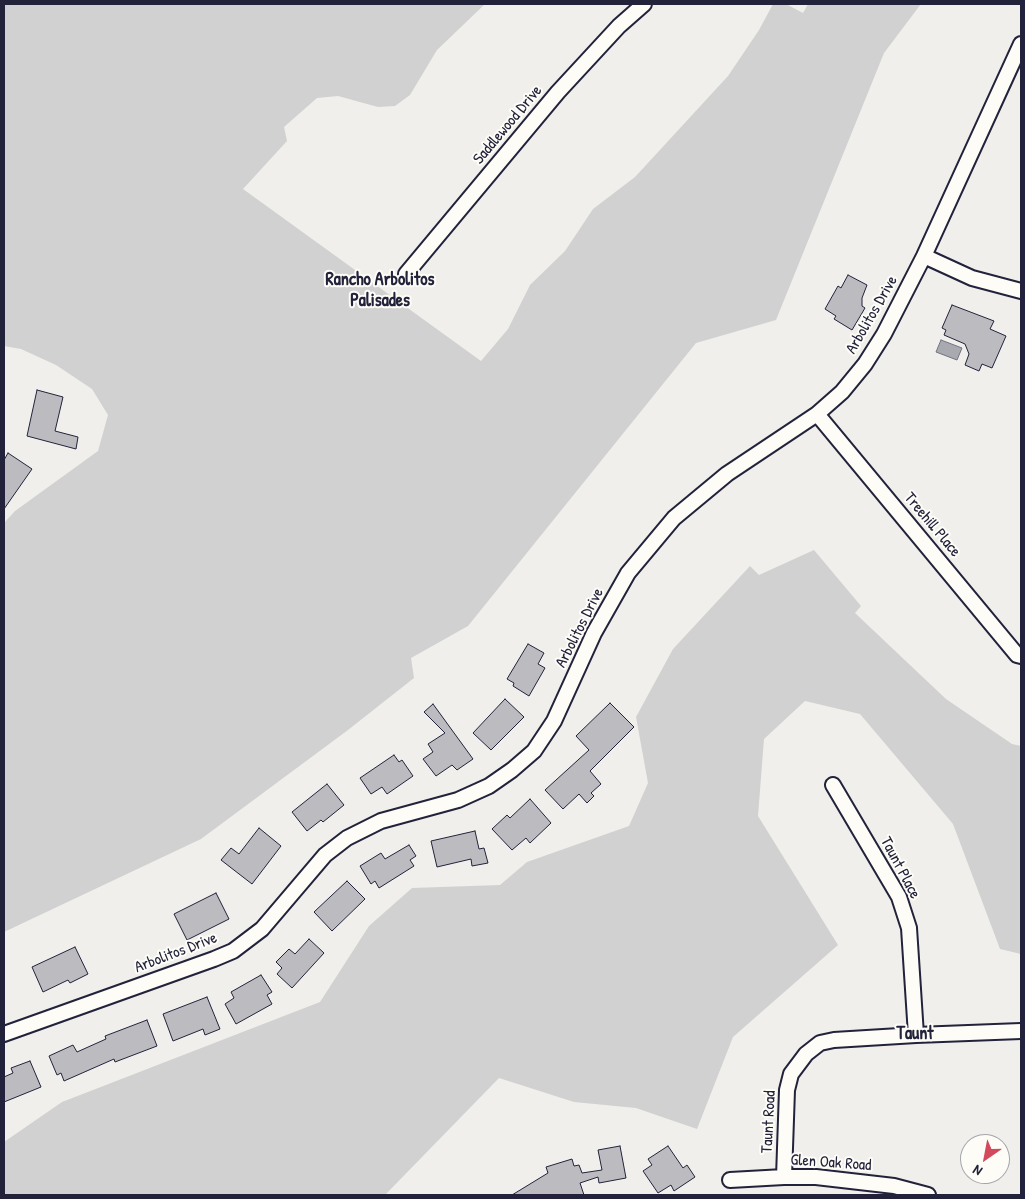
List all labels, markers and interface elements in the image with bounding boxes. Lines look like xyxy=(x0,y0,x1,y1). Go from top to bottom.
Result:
street label: Saddlewood Drive xyxy=(469,82,547,168)
district label: Rancho Arbolitos Palisades xyxy=(326,269,434,312)
street label: Arbolitos Drive xyxy=(842,273,902,357)
street label: Treehill Place xyxy=(900,489,964,561)
street label: Arbolitos Drive xyxy=(552,585,608,671)
street label: Taunt Place xyxy=(876,834,924,902)
street label: Arbolitos Drive xyxy=(132,928,220,978)
district label: Taunt xyxy=(896,1023,934,1045)
street label: Taunt Road xyxy=(758,1090,780,1154)
north arrow xyxy=(960,1134,1010,1184)
street label: Glen Oak Road xyxy=(790,1151,872,1175)
text: N xyxy=(969,1161,985,1181)

